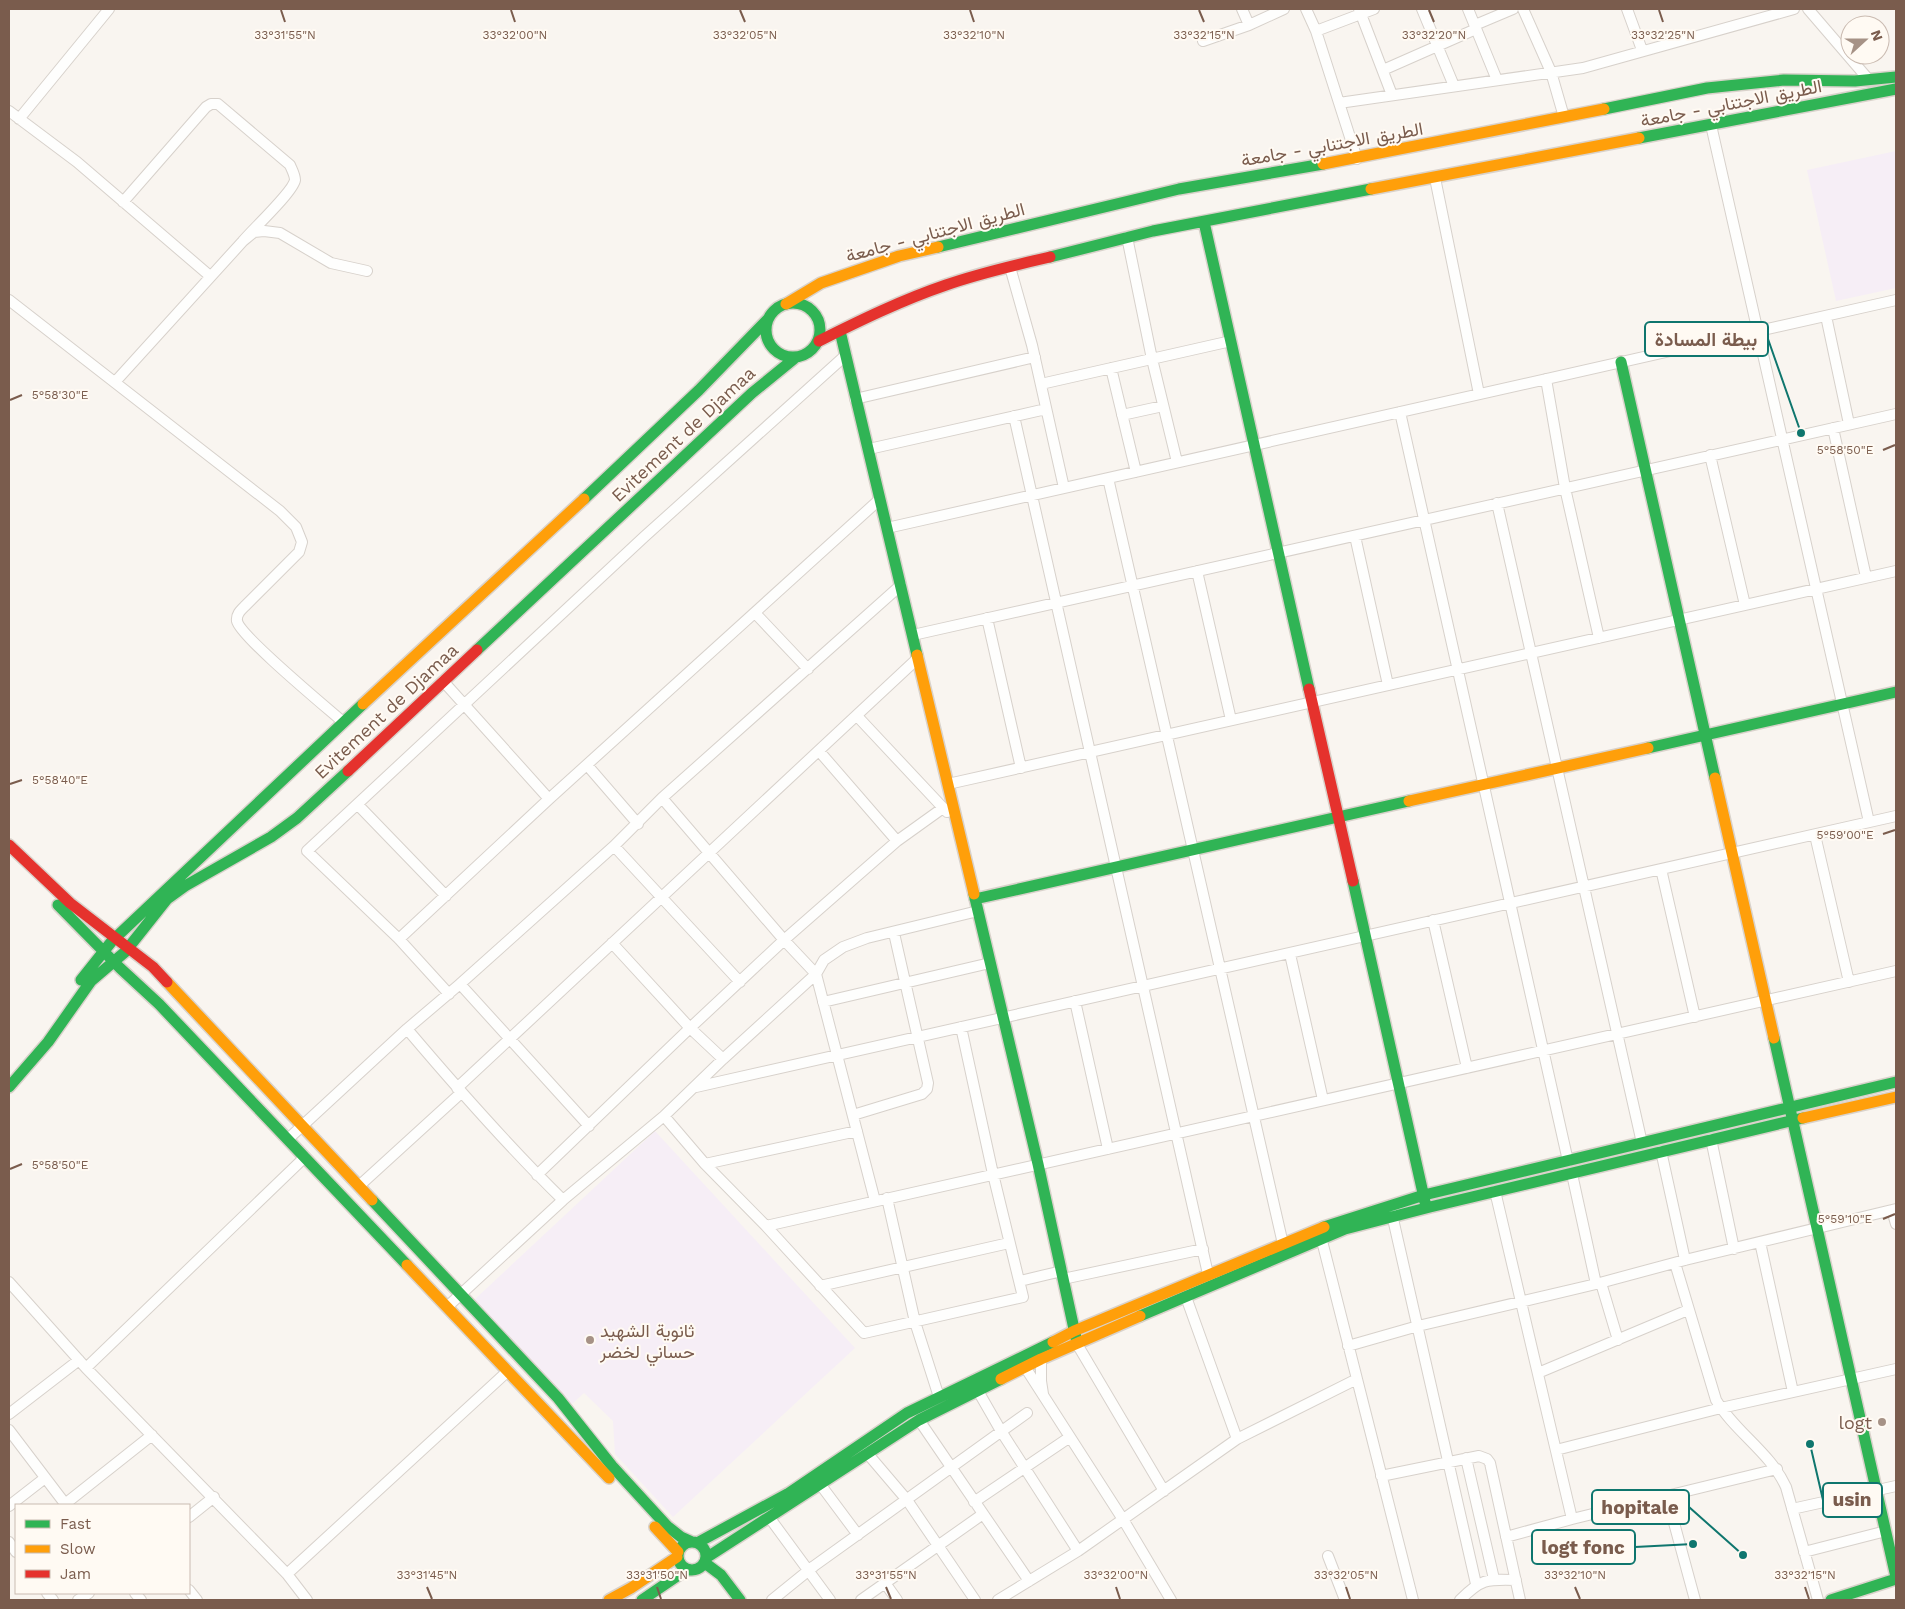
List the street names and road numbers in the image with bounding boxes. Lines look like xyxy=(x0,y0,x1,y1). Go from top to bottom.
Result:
street label: الطريق الاجتنابي - جامعة xyxy=(1639,75,1824,136)
street label: الطريق الاجتنابي - جامعة xyxy=(1239,118,1425,175)
street label: الطريق الاجتنابي - جامعة xyxy=(843,198,1028,271)
street label: Evitement de Djamaa xyxy=(607,362,759,506)
street label: Evitement de Djamaa xyxy=(310,639,462,783)

